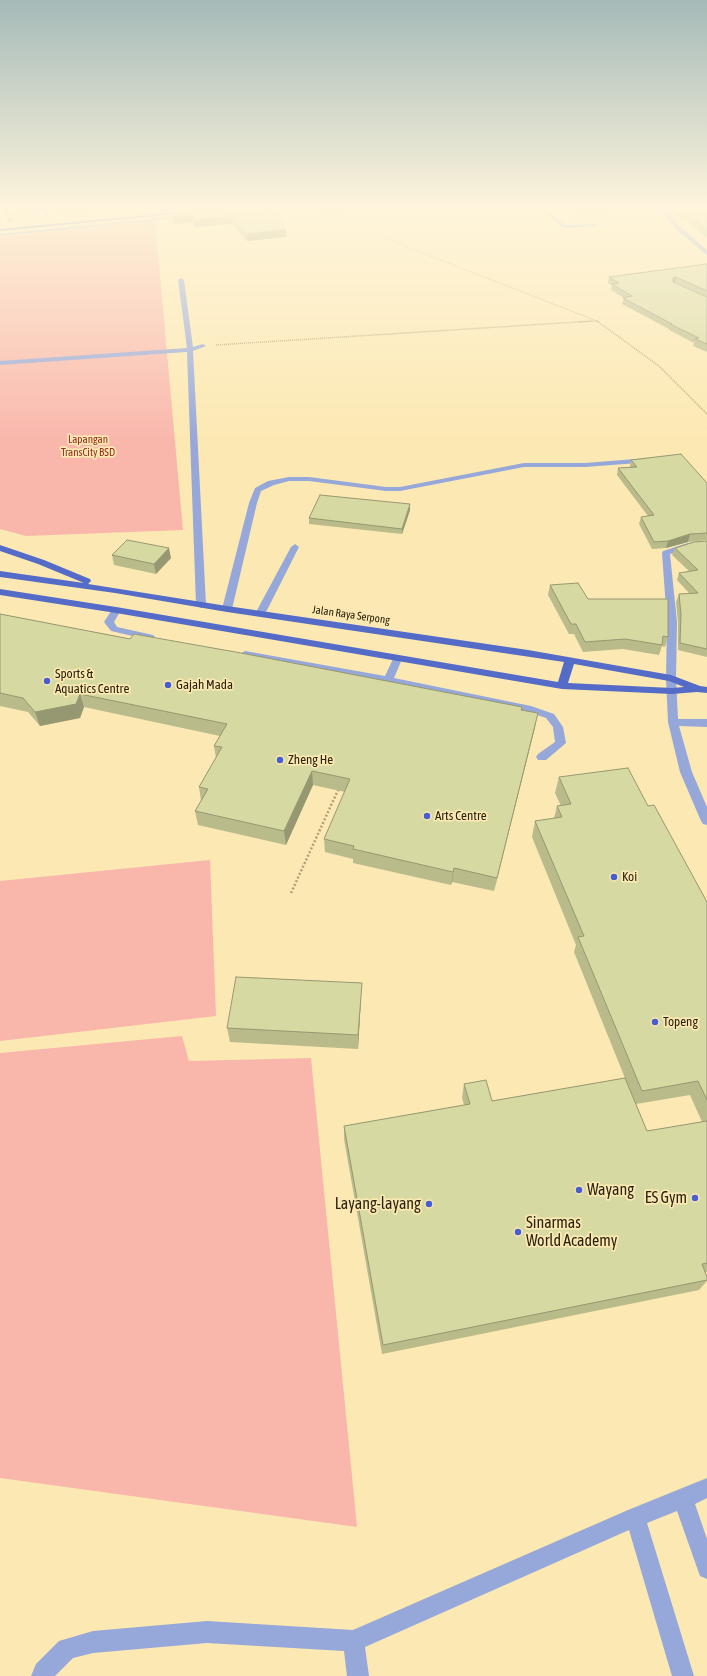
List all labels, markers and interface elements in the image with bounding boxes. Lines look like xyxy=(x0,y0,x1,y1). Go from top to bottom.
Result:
park label: Lapangan TransCity BSD xyxy=(61,433,115,459)
street label: Jalan Raya Serpong xyxy=(311,603,391,627)
place label: Sports & Aquatics Centre xyxy=(55,666,129,697)
marker: Sports & Aquatics Centre xyxy=(42,676,52,686)
place label: Gajah Mada xyxy=(176,677,233,693)
marker: Gajah Mada xyxy=(163,680,173,690)
place label: Zheng He xyxy=(288,752,333,768)
marker: Zheng He xyxy=(275,755,285,765)
place label: Arts Centre xyxy=(435,808,487,824)
marker: Arts Centre xyxy=(422,811,432,821)
place label: Koi xyxy=(622,869,637,885)
marker: Koi xyxy=(609,872,619,882)
place label: Topeng xyxy=(663,1014,698,1030)
marker: Topeng xyxy=(650,1017,660,1027)
place label: Wayang xyxy=(587,1180,634,1200)
marker: Wayang xyxy=(574,1185,584,1195)
place label: ES Gym xyxy=(645,1188,687,1208)
marker: ES Gym xyxy=(690,1193,700,1203)
place label: Layang-layang xyxy=(335,1194,421,1214)
marker: Layang-layang xyxy=(424,1199,434,1209)
place label: Sinarmas World Academy xyxy=(526,1213,617,1251)
marker: Sinarmas World Academy xyxy=(513,1227,523,1237)

